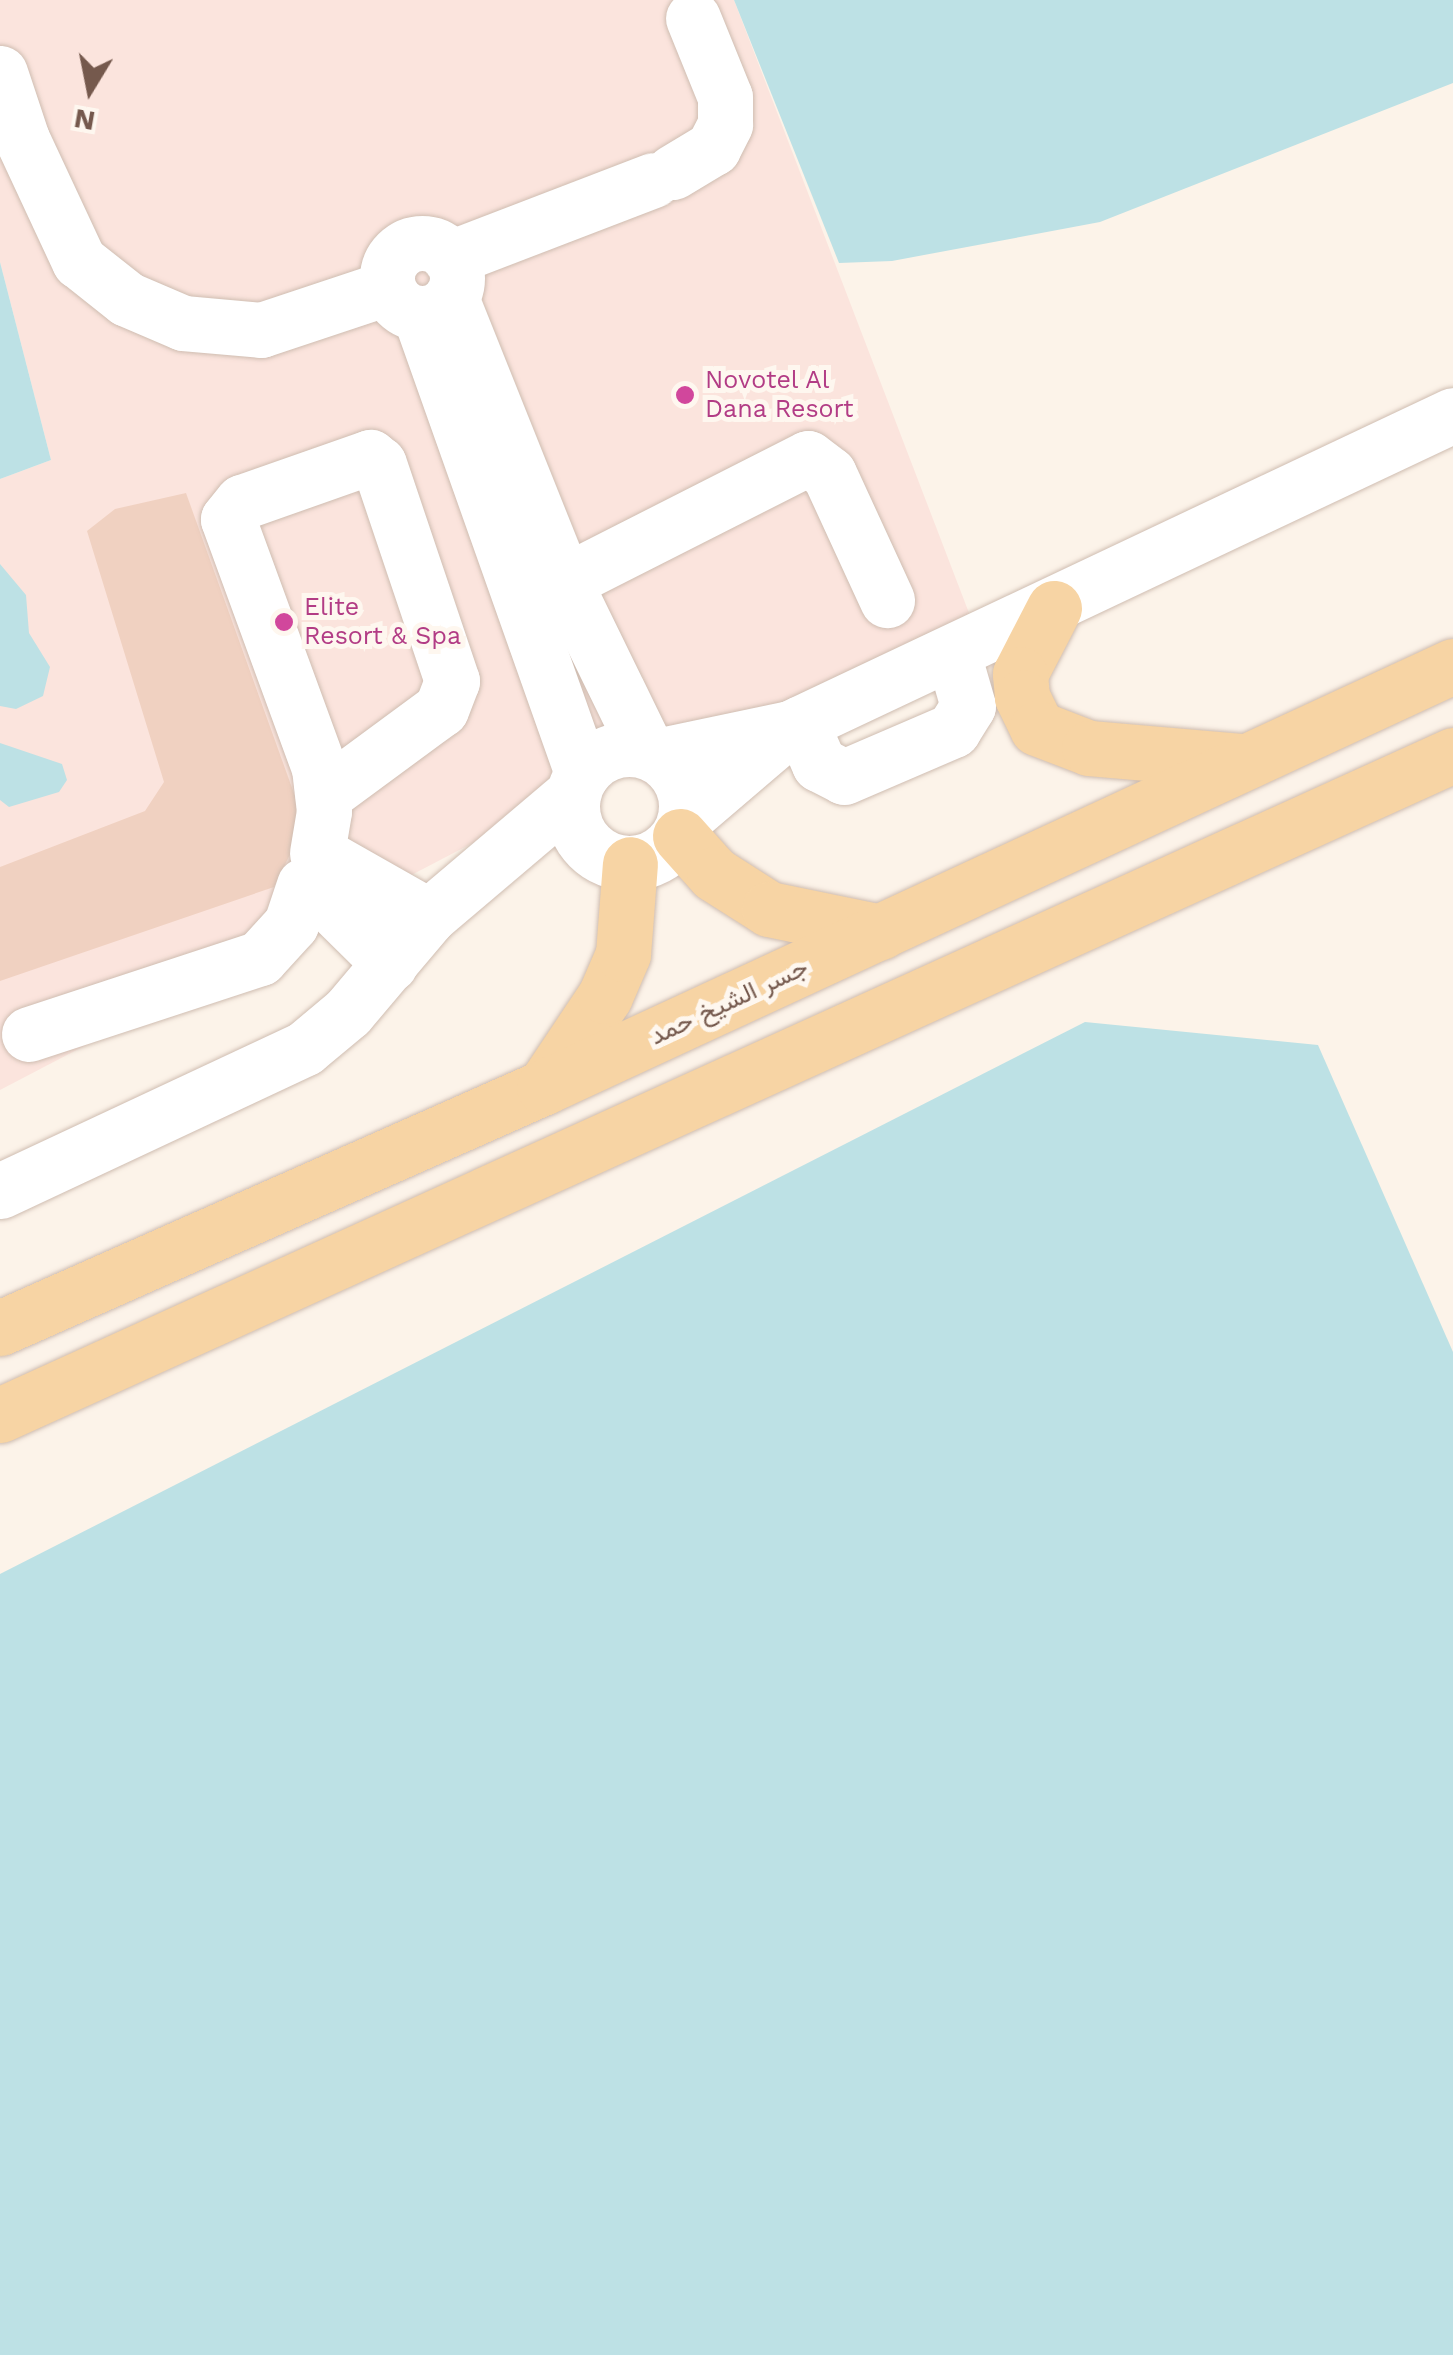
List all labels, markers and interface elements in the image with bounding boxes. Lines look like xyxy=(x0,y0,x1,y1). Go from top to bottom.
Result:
north arrow xyxy=(40,40,140,140)
text: N xyxy=(72,102,98,138)
place label: Novotel Al Dana Resort xyxy=(705,366,854,425)
marker: Novotel Al Dana Resort xyxy=(674,384,696,406)
place label: Elite Resort & Spa xyxy=(304,593,461,652)
marker: Elite Resort & Spa xyxy=(273,611,295,633)
street label: جسر الشيخ حمد xyxy=(645,952,813,1052)

